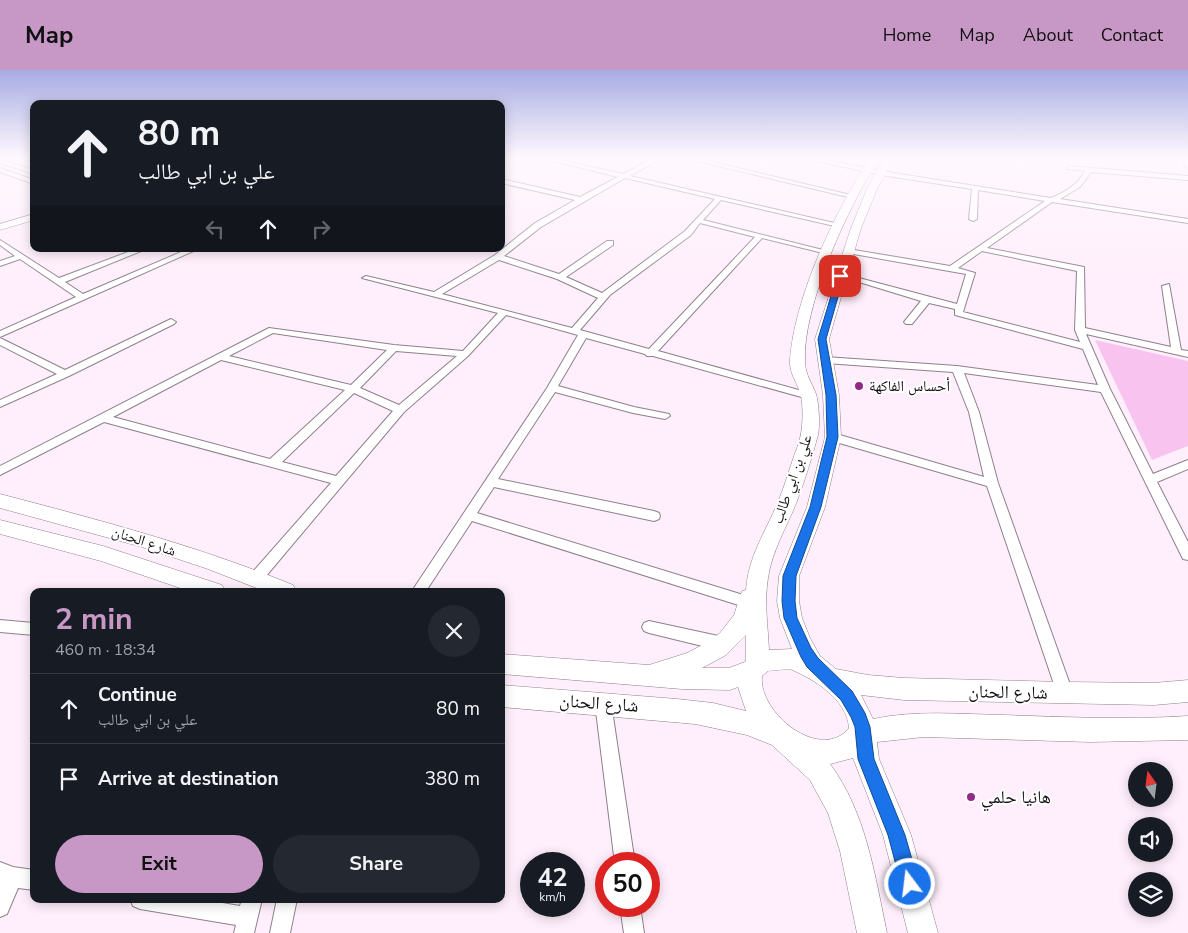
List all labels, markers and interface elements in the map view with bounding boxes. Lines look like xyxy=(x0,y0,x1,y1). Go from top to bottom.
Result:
text: Map xyxy=(25,19,73,51)
text: Home xyxy=(883,23,931,47)
text: Map xyxy=(959,23,995,47)
text: About xyxy=(1023,23,1073,47)
text: Contact xyxy=(1101,23,1163,47)
text: 80 m xyxy=(138,110,220,157)
icon: ahead xyxy=(55,120,120,185)
text: علي بن ابي طالب xyxy=(138,157,275,187)
icon: left xyxy=(201,215,229,243)
icon: ahead xyxy=(254,215,282,243)
icon: right xyxy=(307,215,335,243)
pin xyxy=(819,255,861,297)
icon: arrive xyxy=(826,262,854,290)
place label: أحساس الفاكهة xyxy=(869,376,950,396)
marker: أحساس الفاكهة xyxy=(853,380,865,392)
street label: علي بن ابي طالب xyxy=(767,431,818,527)
street label: شارع الحنان xyxy=(109,521,179,561)
text: 2 min xyxy=(55,599,133,640)
button: close xyxy=(428,605,480,657)
text: 460 m · 18:34 xyxy=(55,639,156,661)
street label: شارع الحنان xyxy=(968,679,1048,705)
text: Continue xyxy=(98,682,177,708)
street label: شارع الحنان xyxy=(559,688,639,718)
icon: ahead xyxy=(55,695,83,723)
text: 80 m xyxy=(436,696,480,722)
text: علي بن ابي طالب xyxy=(98,709,197,731)
north arrow xyxy=(1128,762,1172,808)
map controls xyxy=(1128,762,1173,917)
icon: arrive xyxy=(55,765,83,793)
text: Arrive at destination xyxy=(98,766,279,792)
text: 380 m xyxy=(425,766,480,792)
place label: هانيا حلمي xyxy=(981,785,1051,812)
marker: هانيا حلمي xyxy=(965,791,977,803)
button: sound xyxy=(1128,817,1173,862)
button: Exit xyxy=(55,835,263,893)
button: Share xyxy=(273,835,480,893)
speed limit sign: 50 xyxy=(595,852,660,917)
position arrow xyxy=(883,857,935,909)
text: 42 xyxy=(537,861,568,895)
button: layers xyxy=(1128,872,1173,917)
text: km/h xyxy=(539,889,566,905)

